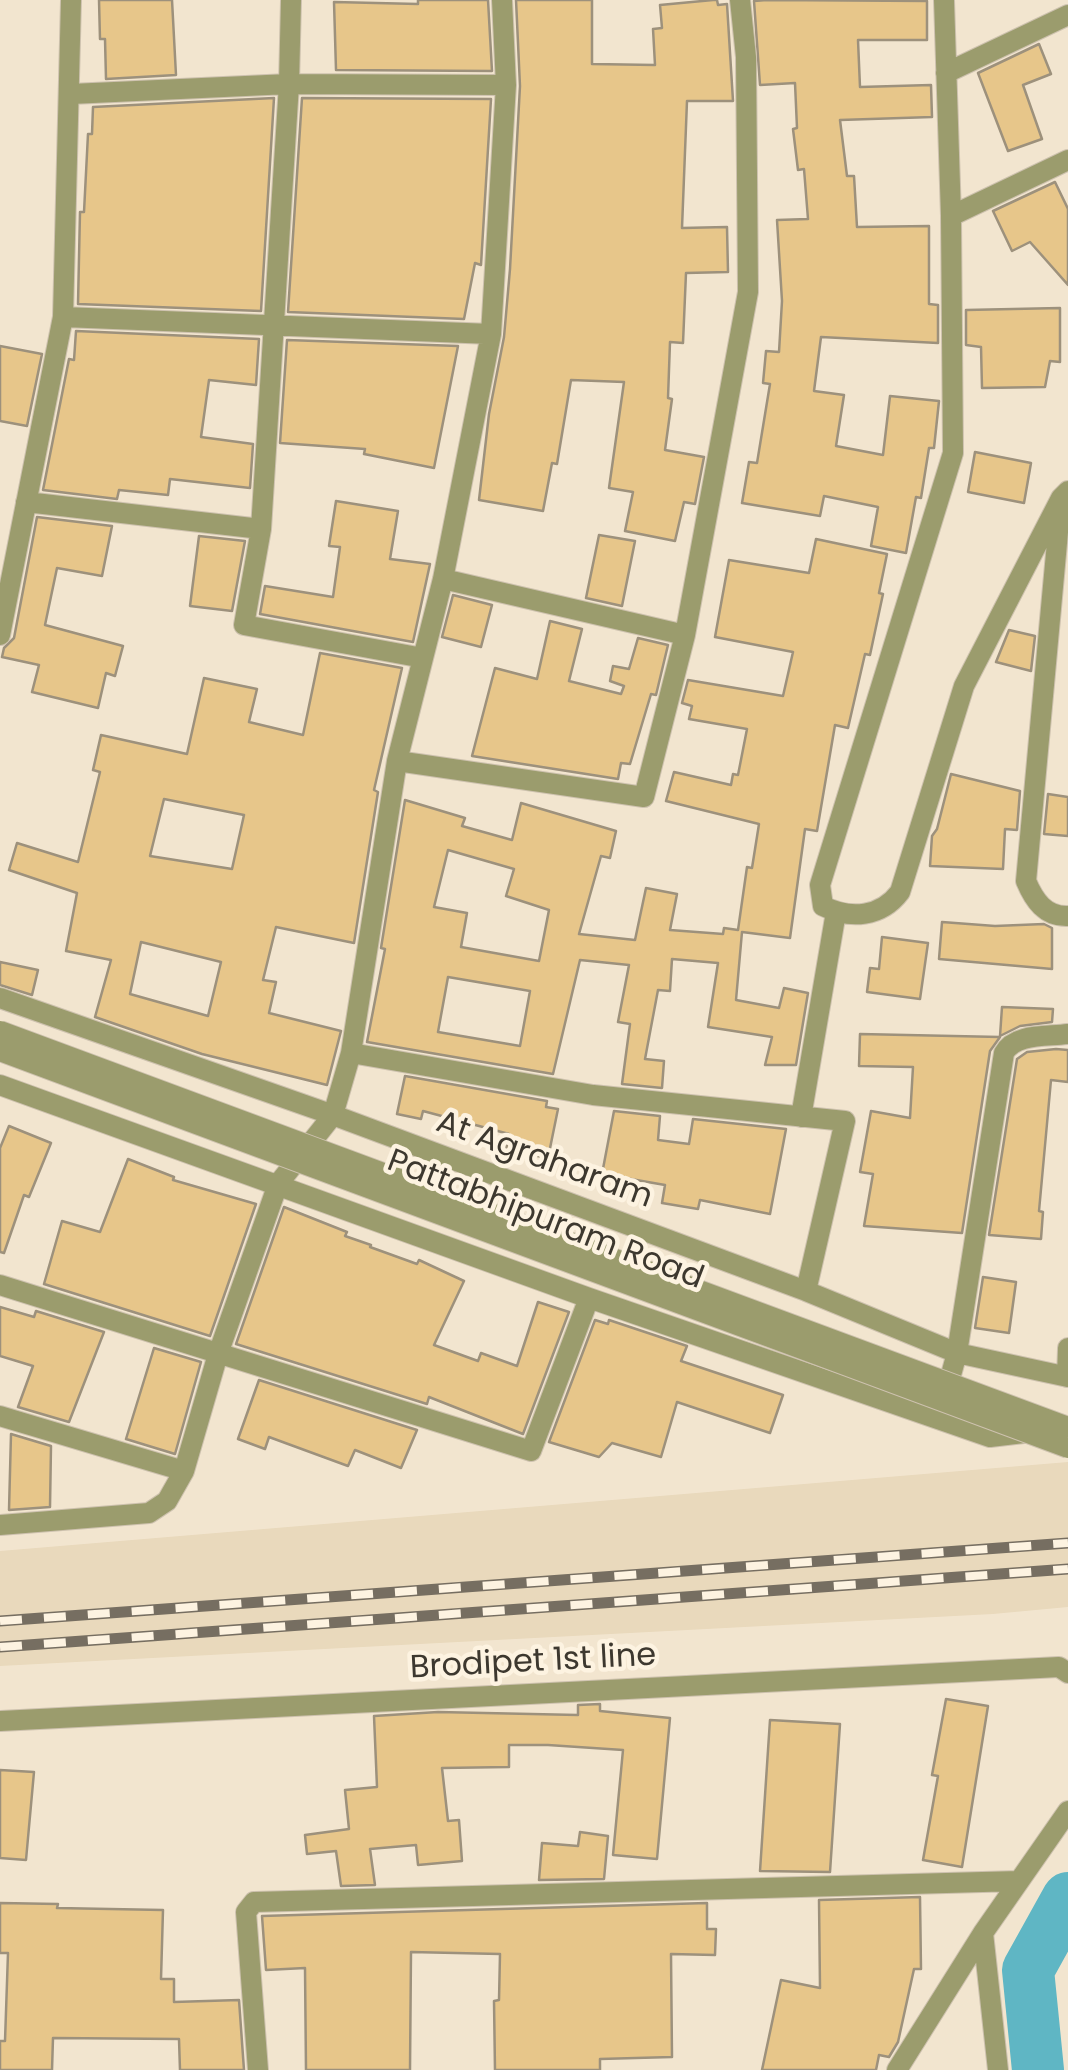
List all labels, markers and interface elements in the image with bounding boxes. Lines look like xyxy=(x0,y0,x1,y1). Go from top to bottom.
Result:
street label: At Agraharam xyxy=(431,1104,657,1218)
street label: Pattabhipuram Road xyxy=(382,1143,708,1299)
street label: Brodipet 1st line xyxy=(409,1637,657,1689)

